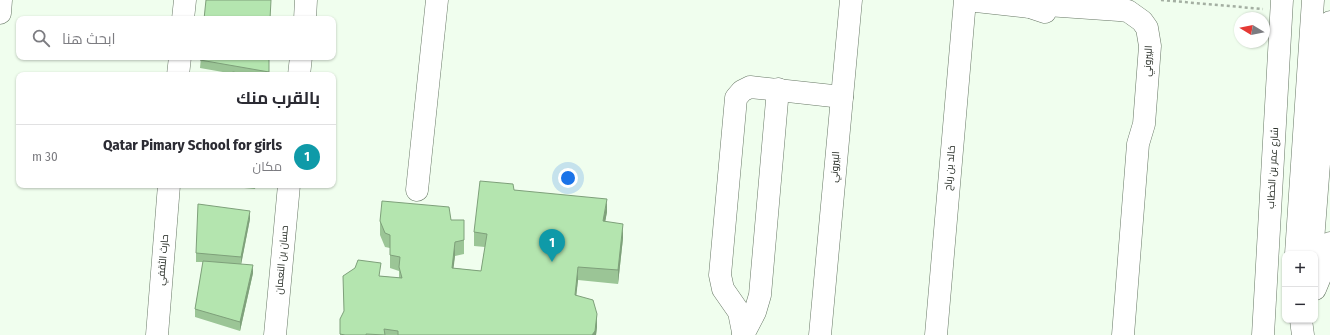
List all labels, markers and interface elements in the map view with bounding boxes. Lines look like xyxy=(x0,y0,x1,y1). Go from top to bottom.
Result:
north arrow xyxy=(1234,12,1270,48)
search box xyxy=(16,16,336,60)
icon: search xyxy=(30,27,52,49)
text: ابحث هنا xyxy=(62,30,116,48)
street label: البيروني xyxy=(1141,45,1156,77)
text: بالقرب منك xyxy=(236,88,320,109)
street label: شارع عمر بن الخطاب xyxy=(1265,127,1281,209)
text: Qatar Pimary School for girls xyxy=(103,136,282,154)
street label: خالد بن رباح xyxy=(942,145,958,191)
text: 30 m xyxy=(32,149,58,164)
text: 1 xyxy=(304,149,310,164)
street label: البيروني xyxy=(828,151,843,183)
text: مكان xyxy=(253,159,282,174)
your location xyxy=(558,168,578,188)
street label: حسان بن النعمان xyxy=(273,225,291,295)
pin: 1 xyxy=(539,229,565,262)
street label: حارث الثقفي xyxy=(155,234,172,286)
map controls xyxy=(1282,251,1318,323)
button: + xyxy=(1282,251,1318,287)
button: − xyxy=(1282,287,1318,323)

